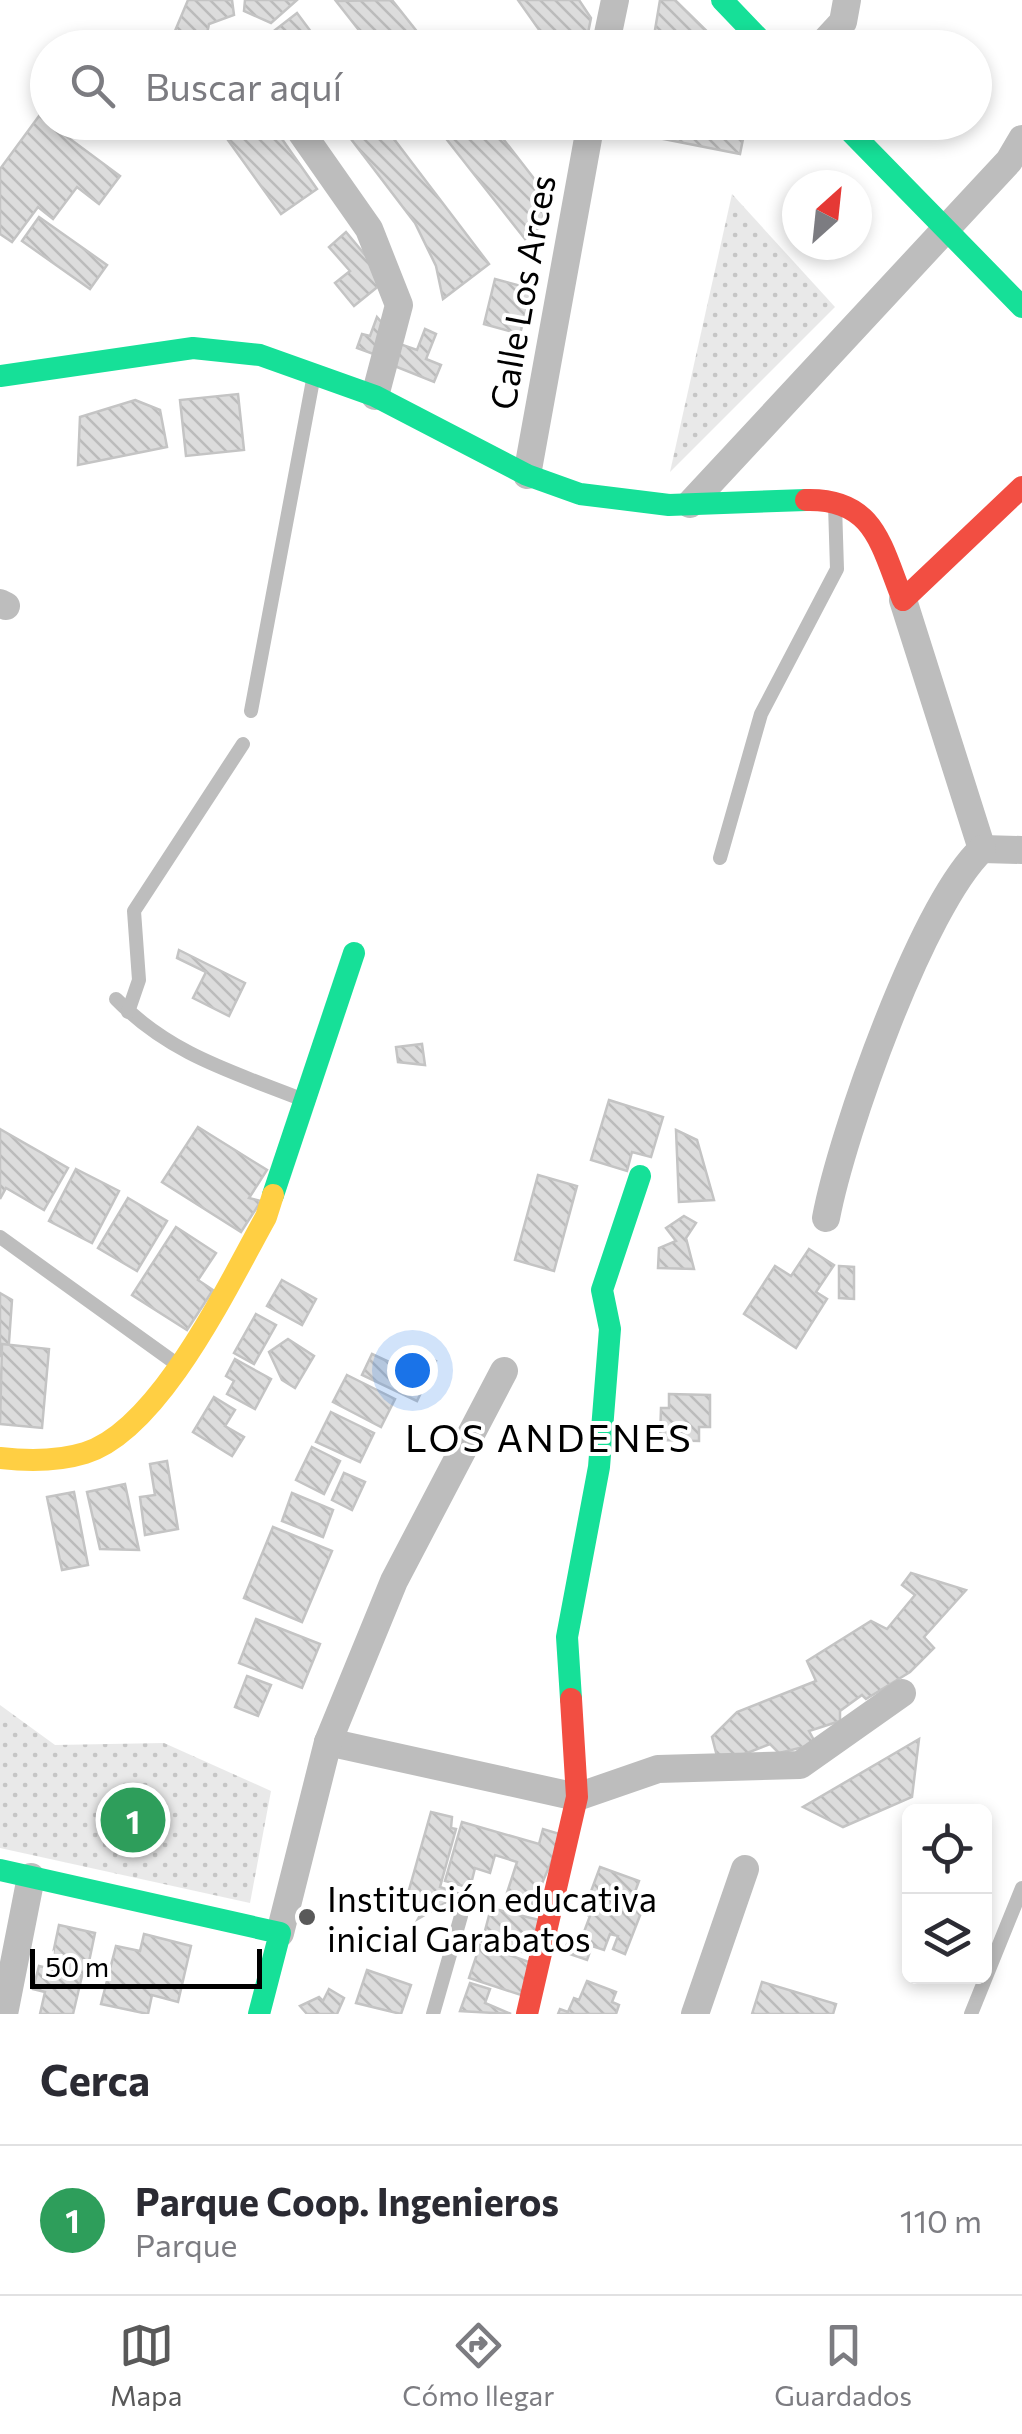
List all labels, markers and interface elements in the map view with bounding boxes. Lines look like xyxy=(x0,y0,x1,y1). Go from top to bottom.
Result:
search box xyxy=(30,30,992,140)
icon: search xyxy=(65,58,120,113)
text: Buscar aquí xyxy=(145,62,342,109)
north arrow xyxy=(782,170,872,260)
street label: Calle Los Arces xyxy=(479,171,563,413)
your location xyxy=(387,1345,438,1396)
district label: LOS ANDENES xyxy=(405,1413,693,1460)
pin: 1 xyxy=(100,1782,166,1858)
map controls xyxy=(902,1804,992,1984)
button: locate xyxy=(902,1804,992,1894)
place label: Institución educativa inicial Garabatos xyxy=(327,1876,657,1959)
button: layers xyxy=(902,1894,992,1984)
marker: Institución educativa inicial Garabatos xyxy=(296,1906,318,1928)
scale bar xyxy=(30,1944,262,1988)
text: 50 m xyxy=(45,1949,109,1983)
text: Cerca xyxy=(40,2053,150,2105)
text: Parque Coop. Ingenieros xyxy=(135,2177,559,2224)
text: 1 xyxy=(65,2200,80,2240)
text: 110 m xyxy=(900,2200,982,2240)
text: Parque xyxy=(135,2224,238,2264)
tab: Mapa xyxy=(110,2318,182,2412)
tab: Cómo llegar xyxy=(402,2318,554,2412)
tab: Guardados xyxy=(774,2318,912,2412)

